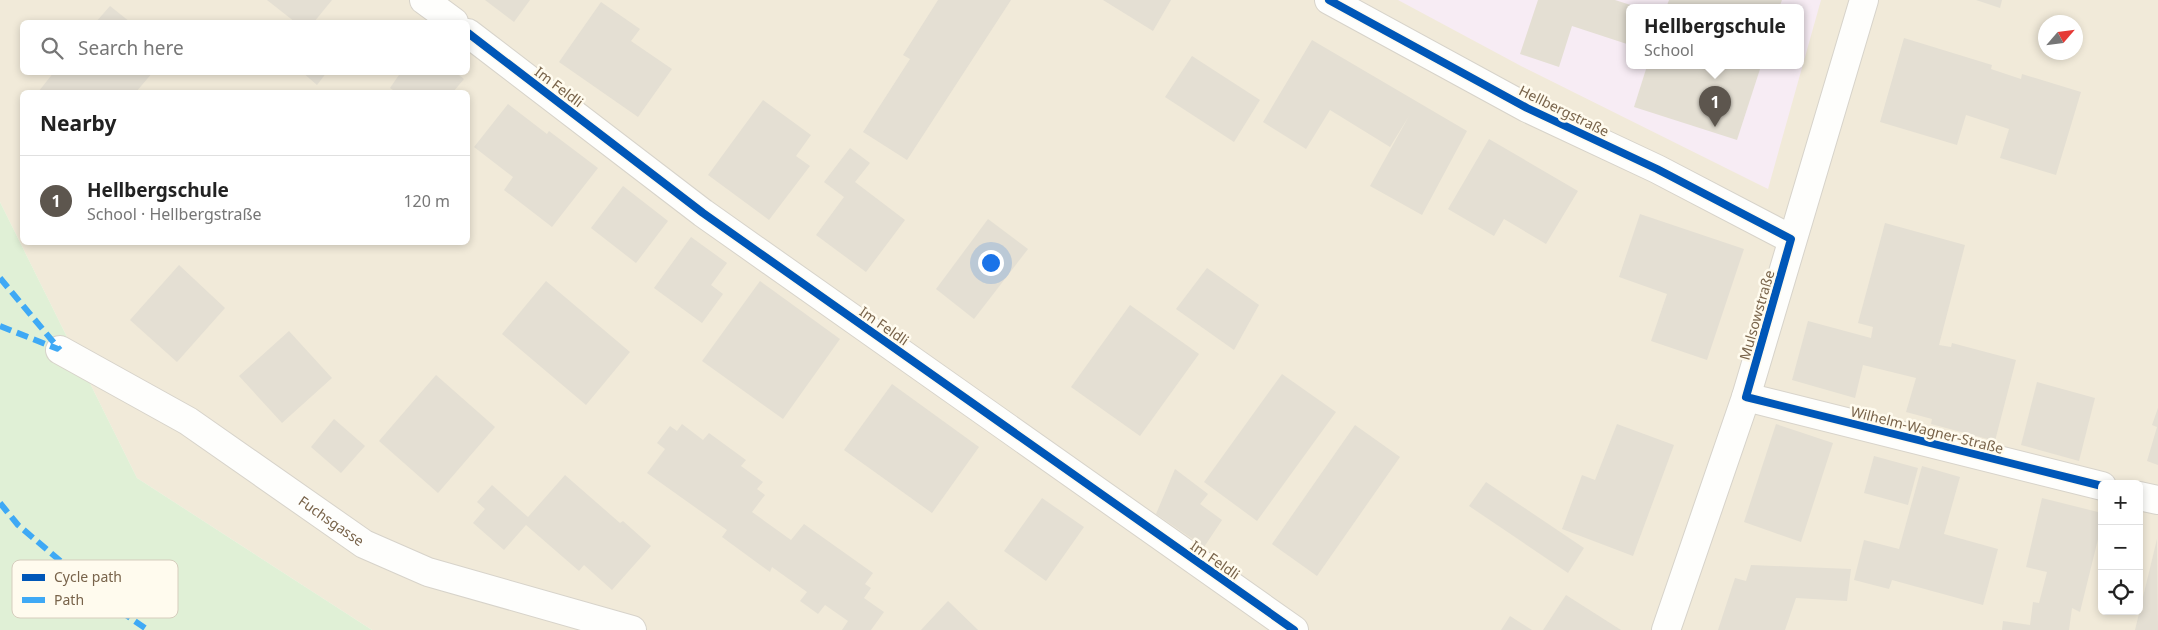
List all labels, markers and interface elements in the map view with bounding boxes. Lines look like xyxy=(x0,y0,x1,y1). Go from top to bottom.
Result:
popup xyxy=(1626,4,1804,69)
text: Hellbergschule xyxy=(1644,13,1786,39)
north arrow xyxy=(2038,15,2083,60)
search box xyxy=(20,20,470,75)
icon: search xyxy=(38,34,66,62)
text: Search here xyxy=(78,35,184,61)
text: School xyxy=(1644,39,1694,61)
street label: Im Feldli xyxy=(531,62,587,111)
street label: Hellbergstraße xyxy=(1516,81,1613,141)
pin: 1 xyxy=(1699,86,1731,127)
text: Nearby xyxy=(40,109,116,137)
text: Hellbergschule xyxy=(87,177,229,203)
text: 1 xyxy=(51,190,61,212)
text: 120 m xyxy=(403,190,450,212)
text: School · Hellbergstraße xyxy=(87,203,262,225)
your location xyxy=(978,250,1004,276)
street label: Mulsowstraße xyxy=(1735,268,1778,362)
street label: Im Feldli xyxy=(856,302,913,349)
street label: Wilhelm-Wagner-Straße xyxy=(1849,401,2006,458)
map controls xyxy=(2098,480,2143,615)
button: + xyxy=(2098,480,2143,525)
street label: Fuchsgasse xyxy=(295,491,368,550)
button: − xyxy=(2098,525,2143,570)
street label: Im Feldli xyxy=(1187,536,1244,583)
legend xyxy=(12,560,178,618)
text: Cycle path xyxy=(54,567,122,586)
button: locate xyxy=(2098,570,2143,615)
text: Path xyxy=(54,590,84,609)

